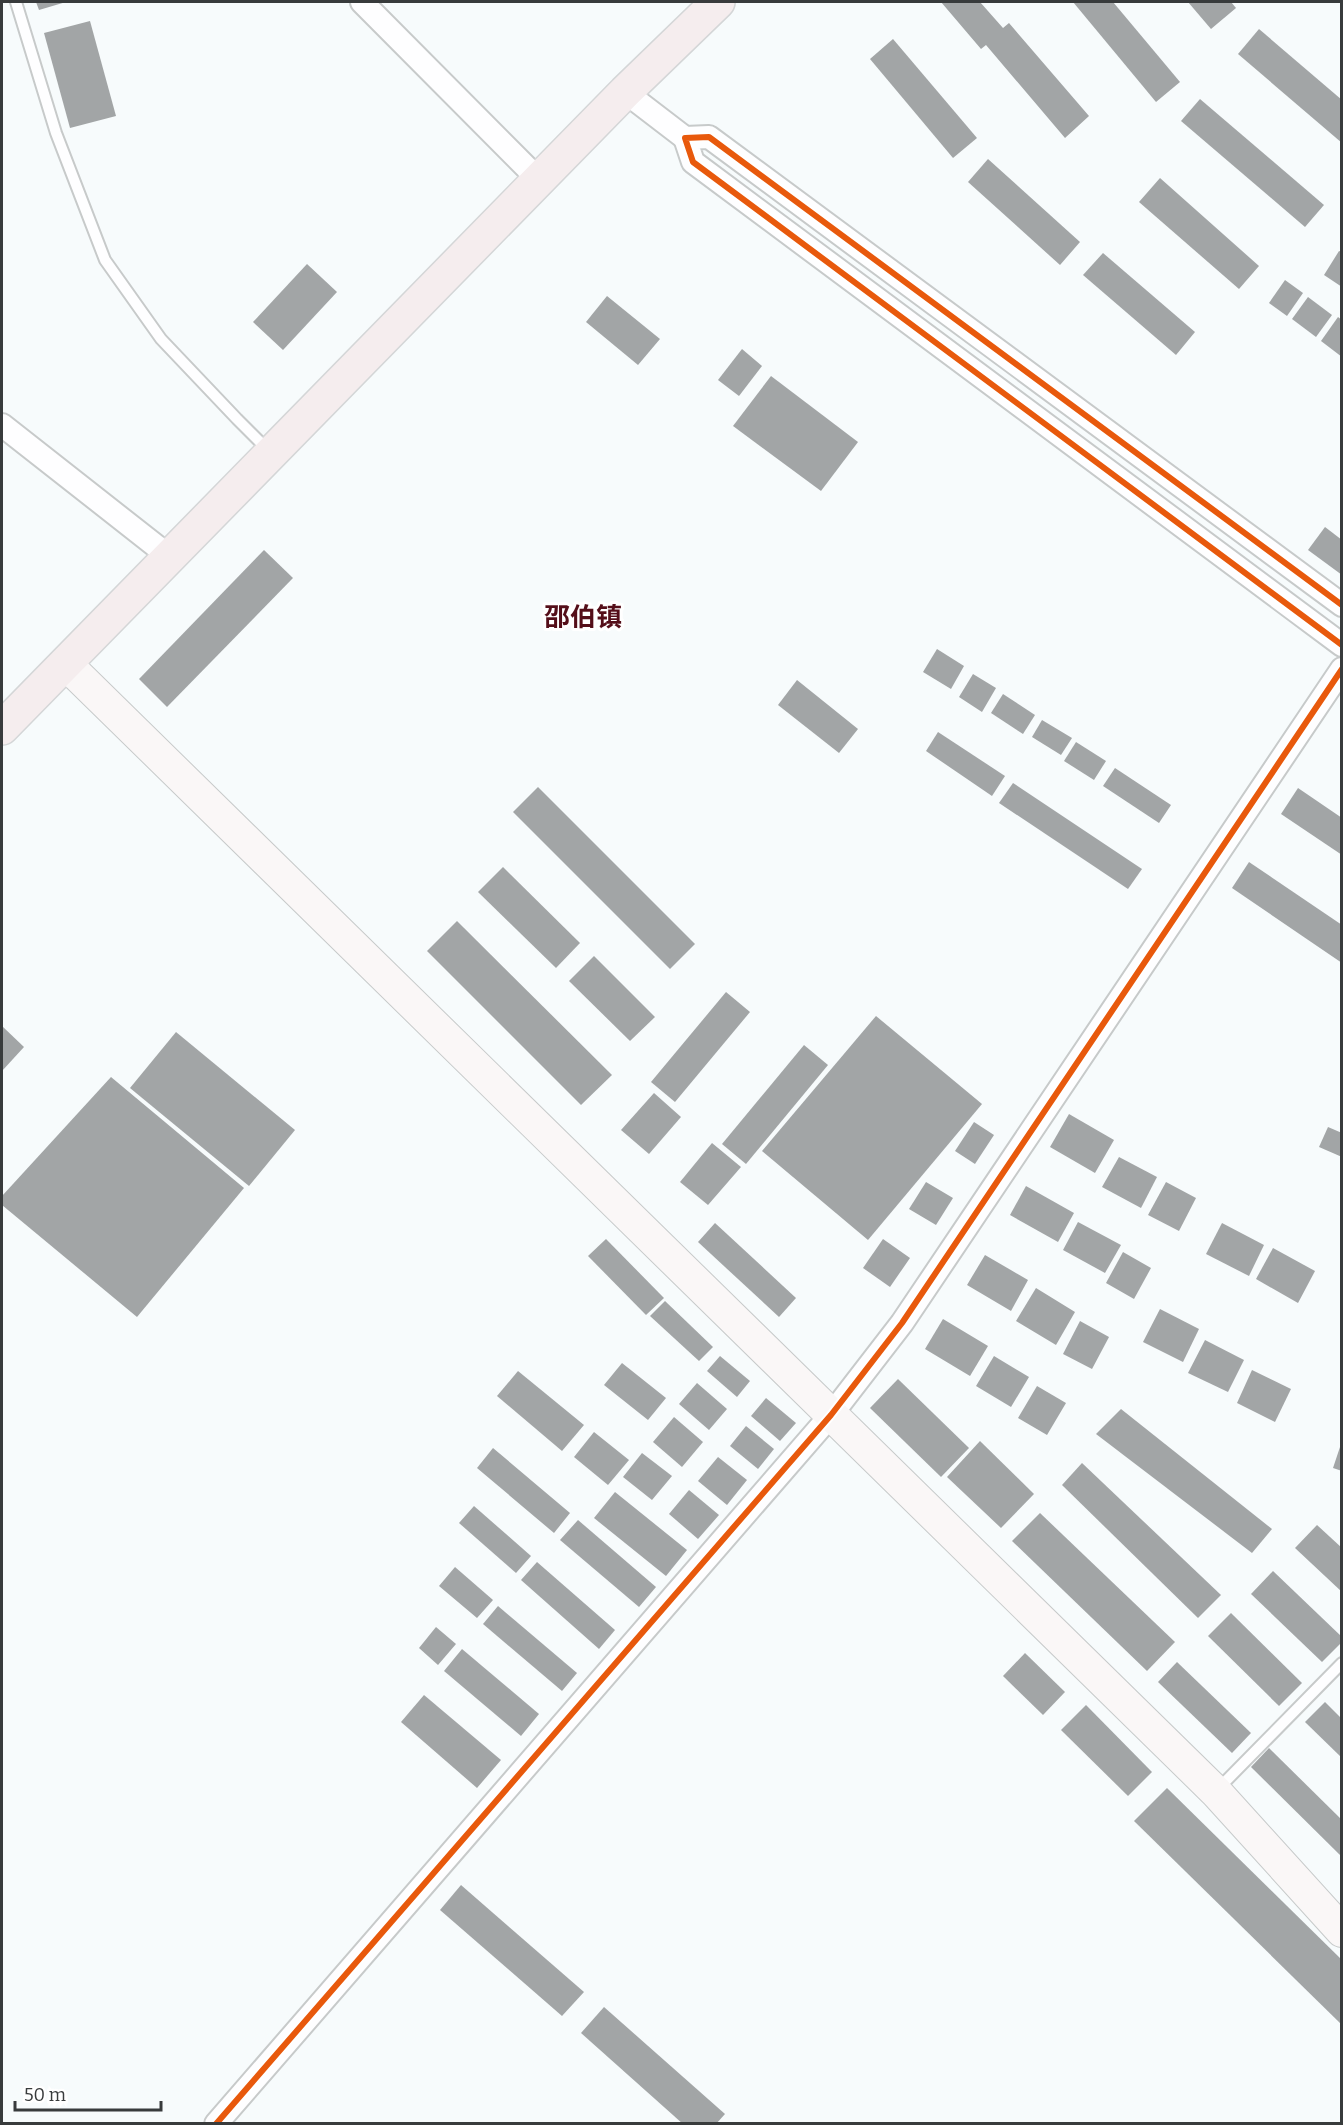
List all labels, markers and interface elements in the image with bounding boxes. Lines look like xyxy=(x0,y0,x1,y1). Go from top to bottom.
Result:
district label: 邵伯镇 xyxy=(544,602,622,633)
scale bar xyxy=(15,2074,160,2112)
text: 50 m xyxy=(24,2084,66,2106)

